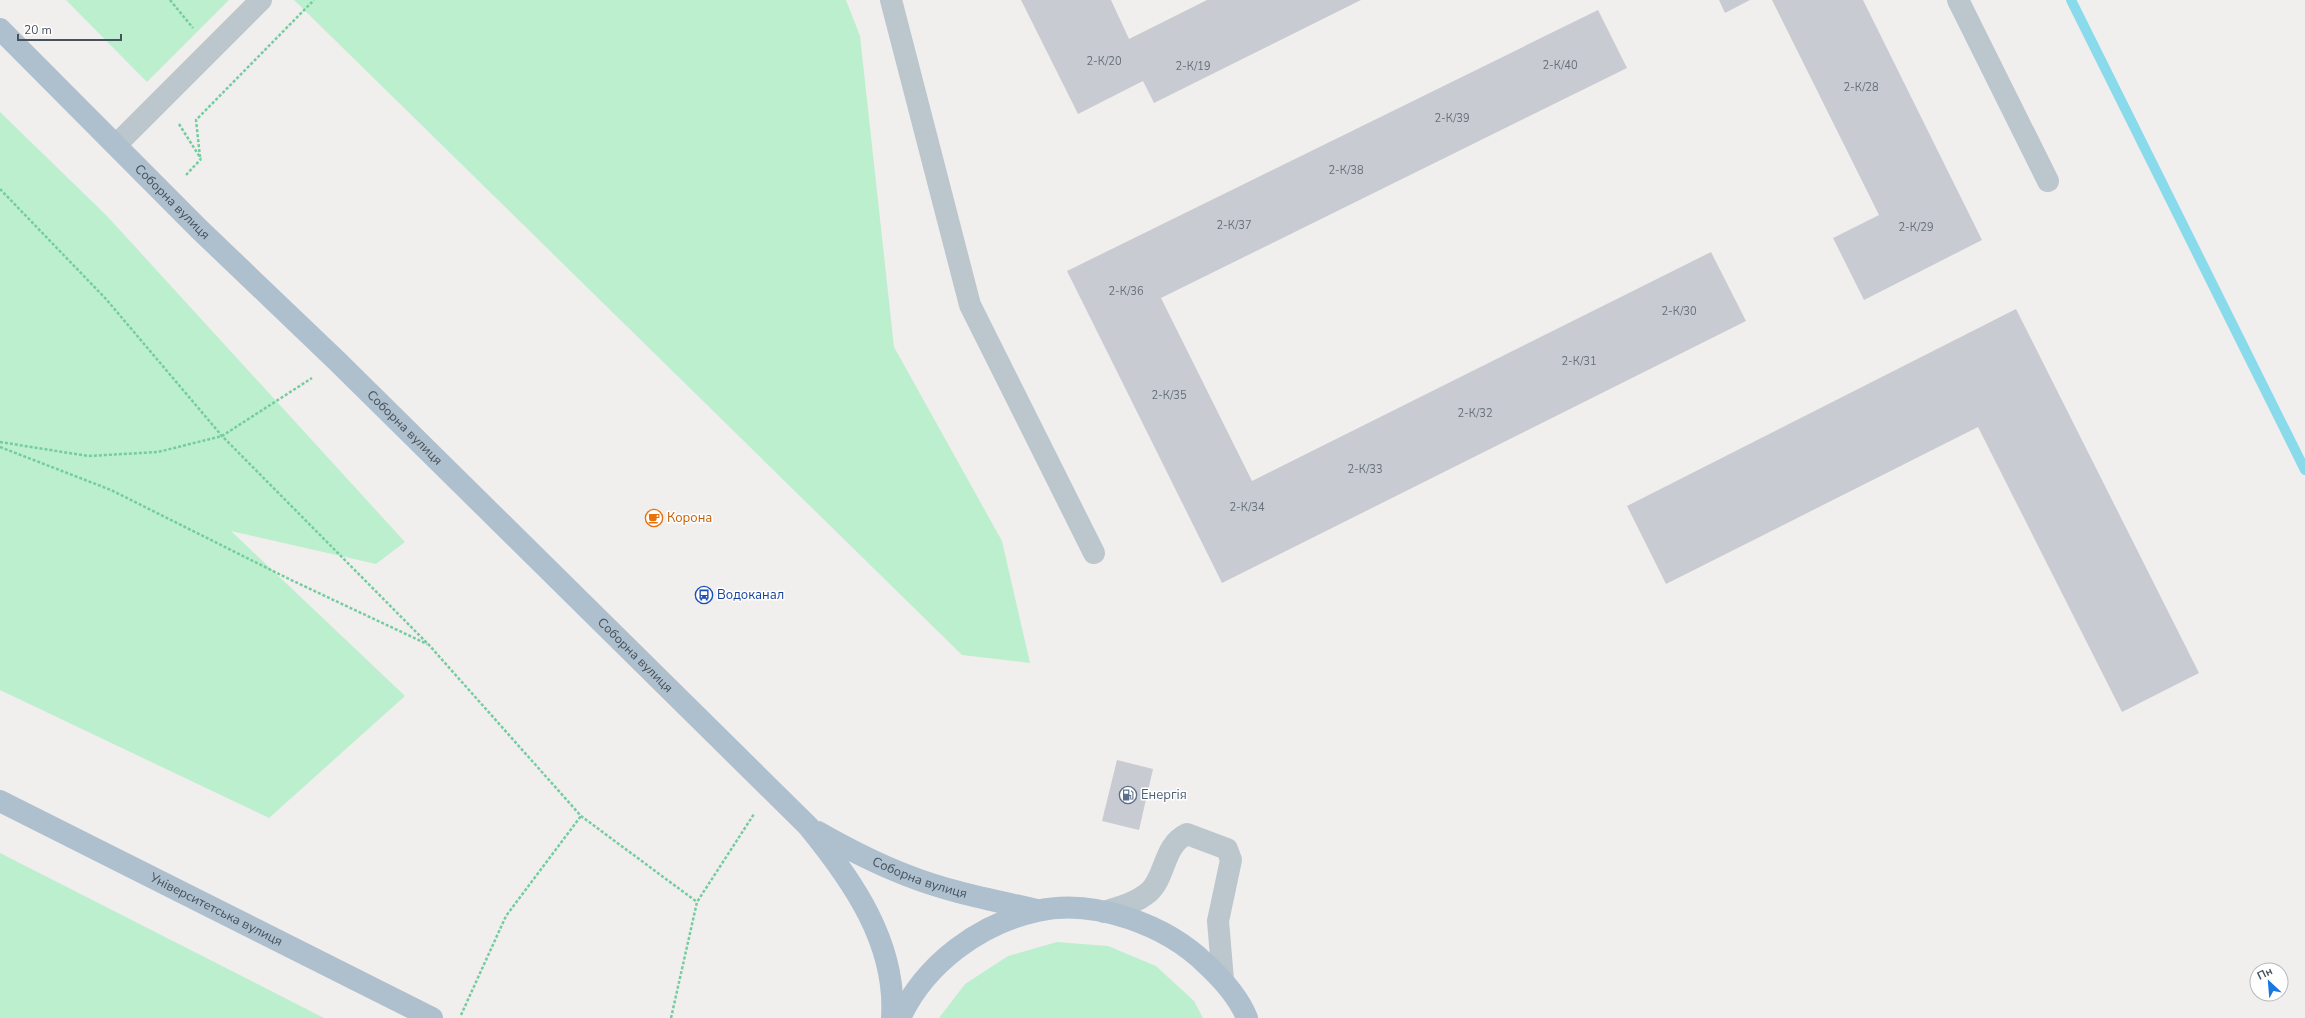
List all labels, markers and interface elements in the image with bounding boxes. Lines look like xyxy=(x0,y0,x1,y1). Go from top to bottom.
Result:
scale bar xyxy=(18,16,121,42)
text: 20 m xyxy=(24,22,52,38)
house number: 2-К/20 xyxy=(1086,54,1122,69)
house number: 2-К/40 xyxy=(1542,58,1578,73)
house number: 2-К/19 xyxy=(1175,59,1211,74)
house number: 2-К/28 xyxy=(1843,80,1879,95)
house number: 2-К/39 xyxy=(1434,111,1470,126)
street label: Соборна вулиця xyxy=(131,160,214,244)
house number: 2-К/38 xyxy=(1328,163,1364,178)
house number: 2-К/37 xyxy=(1216,218,1252,233)
house number: 2-К/29 xyxy=(1898,220,1934,235)
house number: 2-К/36 xyxy=(1108,284,1144,299)
house number: 2-К/30 xyxy=(1661,304,1697,319)
house number: 2-К/31 xyxy=(1561,354,1597,369)
street label: Соборна вулиця xyxy=(363,386,446,469)
house number: 2-К/35 xyxy=(1151,388,1187,403)
house number: 2-К/32 xyxy=(1457,406,1493,421)
house number: 2-К/33 xyxy=(1347,462,1383,477)
house number: 2-К/34 xyxy=(1229,500,1265,515)
cafe icon: Корона xyxy=(644,508,664,528)
place label: Корона xyxy=(667,509,712,527)
bus stop icon: Водоканал xyxy=(694,585,714,605)
place label: Водоканал xyxy=(717,586,784,604)
street label: Соборна вулиця xyxy=(593,614,677,697)
fuel station icon: Енергія xyxy=(1118,785,1138,805)
place label: Енергія xyxy=(1141,786,1187,804)
street label: Соборна вулиця xyxy=(869,853,969,903)
street label: Університетська вулиця xyxy=(146,868,286,951)
north arrow xyxy=(2249,962,2289,1002)
text: Пн xyxy=(2255,963,2275,984)

